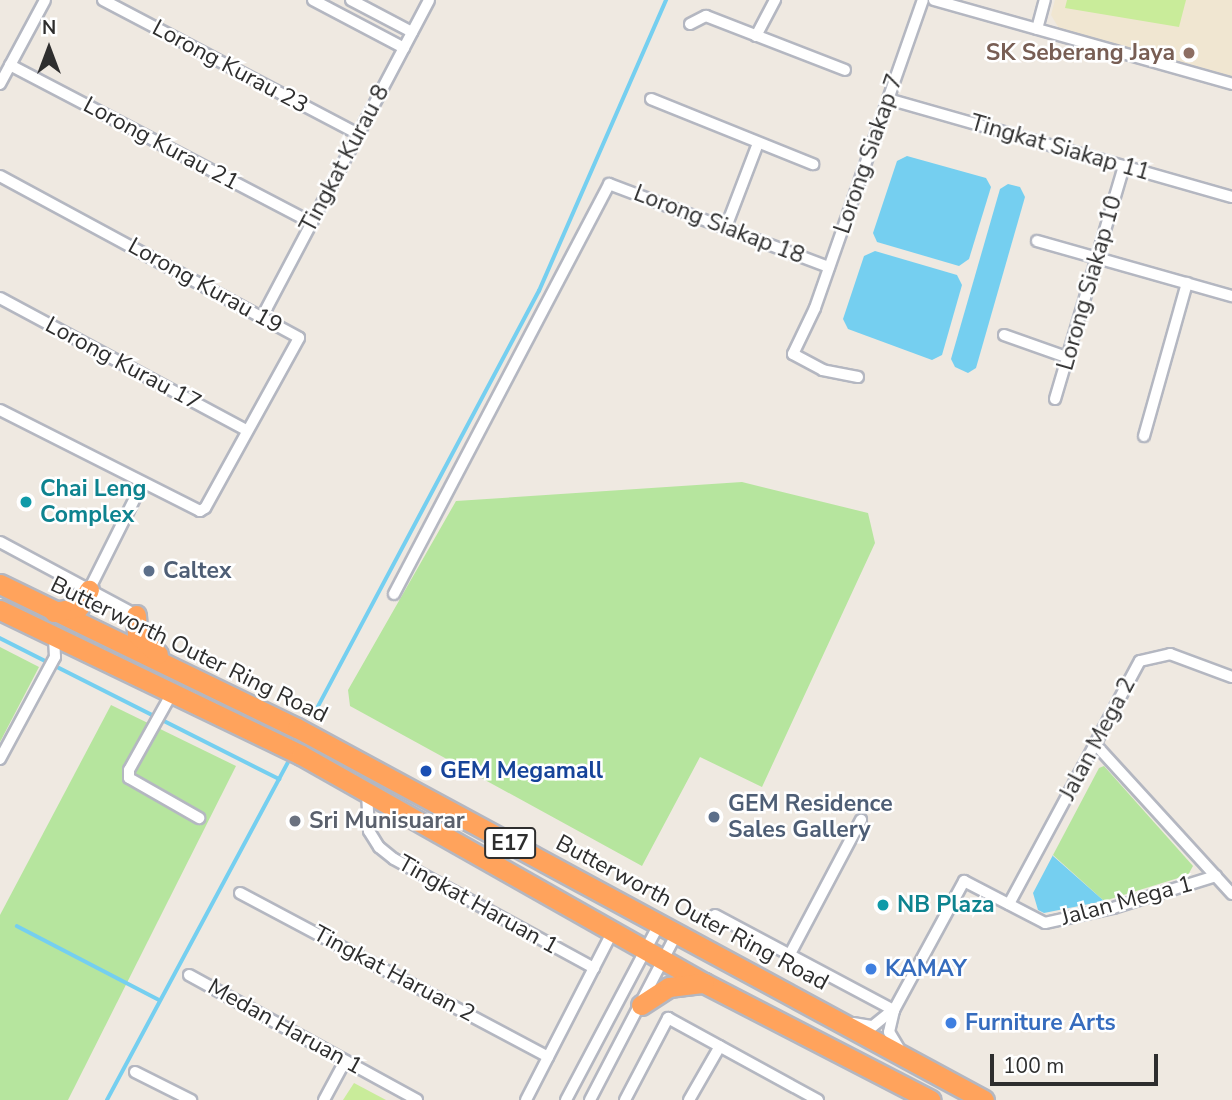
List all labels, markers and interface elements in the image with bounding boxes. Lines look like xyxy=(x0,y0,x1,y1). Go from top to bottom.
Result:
north arrow xyxy=(14,14,84,84)
street label: Lorong Kurau 23 xyxy=(147,14,313,120)
text: N xyxy=(42,15,56,41)
place label: SK Seberang Jaya xyxy=(986,39,1175,67)
marker: SK Seberang Jaya xyxy=(1181,45,1197,61)
street label: Lorong Siakap 7 xyxy=(829,71,909,237)
street label: Tingkat Kurau 8 xyxy=(294,80,396,238)
street label: Lorong Kurau 21 xyxy=(78,91,244,197)
street label: Tingkat Siakap 11 xyxy=(967,109,1153,187)
street label: Lorong Siakap 18 xyxy=(630,180,808,270)
street label: Lorong Siakap 10 xyxy=(1052,192,1128,374)
street label: Lorong Kurau 19 xyxy=(123,232,287,340)
street label: Lorong Kurau 17 xyxy=(40,311,206,417)
place label: Chai Leng Complex xyxy=(40,475,146,529)
marker: Chai Leng Complex xyxy=(18,494,34,510)
place label: Caltex xyxy=(163,557,231,585)
marker: Caltex xyxy=(141,563,157,579)
street label: Butterworth Outer Ring Road xyxy=(46,571,332,729)
street label: Jalan Mega 2 xyxy=(1054,673,1142,805)
place label: GEM Megamall xyxy=(440,757,603,785)
marker: GEM Megamall xyxy=(418,763,434,779)
place label: GEM Residence Sales Gallery xyxy=(728,790,893,844)
place label: Sri Munisuarar xyxy=(309,807,465,835)
marker: GEM Residence Sales Gallery xyxy=(706,809,722,825)
marker: Sri Munisuarar xyxy=(287,813,303,829)
road number: E17 xyxy=(484,826,536,860)
street label: Butterworth Outer Ring Road xyxy=(551,829,833,997)
street label: Tingkat Haruan 1 xyxy=(393,850,563,960)
street label: Jalan Mega 1 xyxy=(1058,870,1196,932)
place label: NB Plaza xyxy=(897,891,995,919)
marker: NB Plaza xyxy=(875,897,891,913)
street label: Tingkat Haruan 2 xyxy=(308,920,480,1028)
place label: KAMAY xyxy=(885,955,967,983)
marker: KAMAY xyxy=(863,961,879,977)
street label: Medan Haruan 1 xyxy=(203,973,367,1081)
place label: Furniture Arts xyxy=(965,1009,1116,1037)
marker: Furniture Arts xyxy=(943,1015,959,1031)
scale bar xyxy=(994,1040,1162,1084)
text: 100 m xyxy=(1003,1052,1064,1080)

